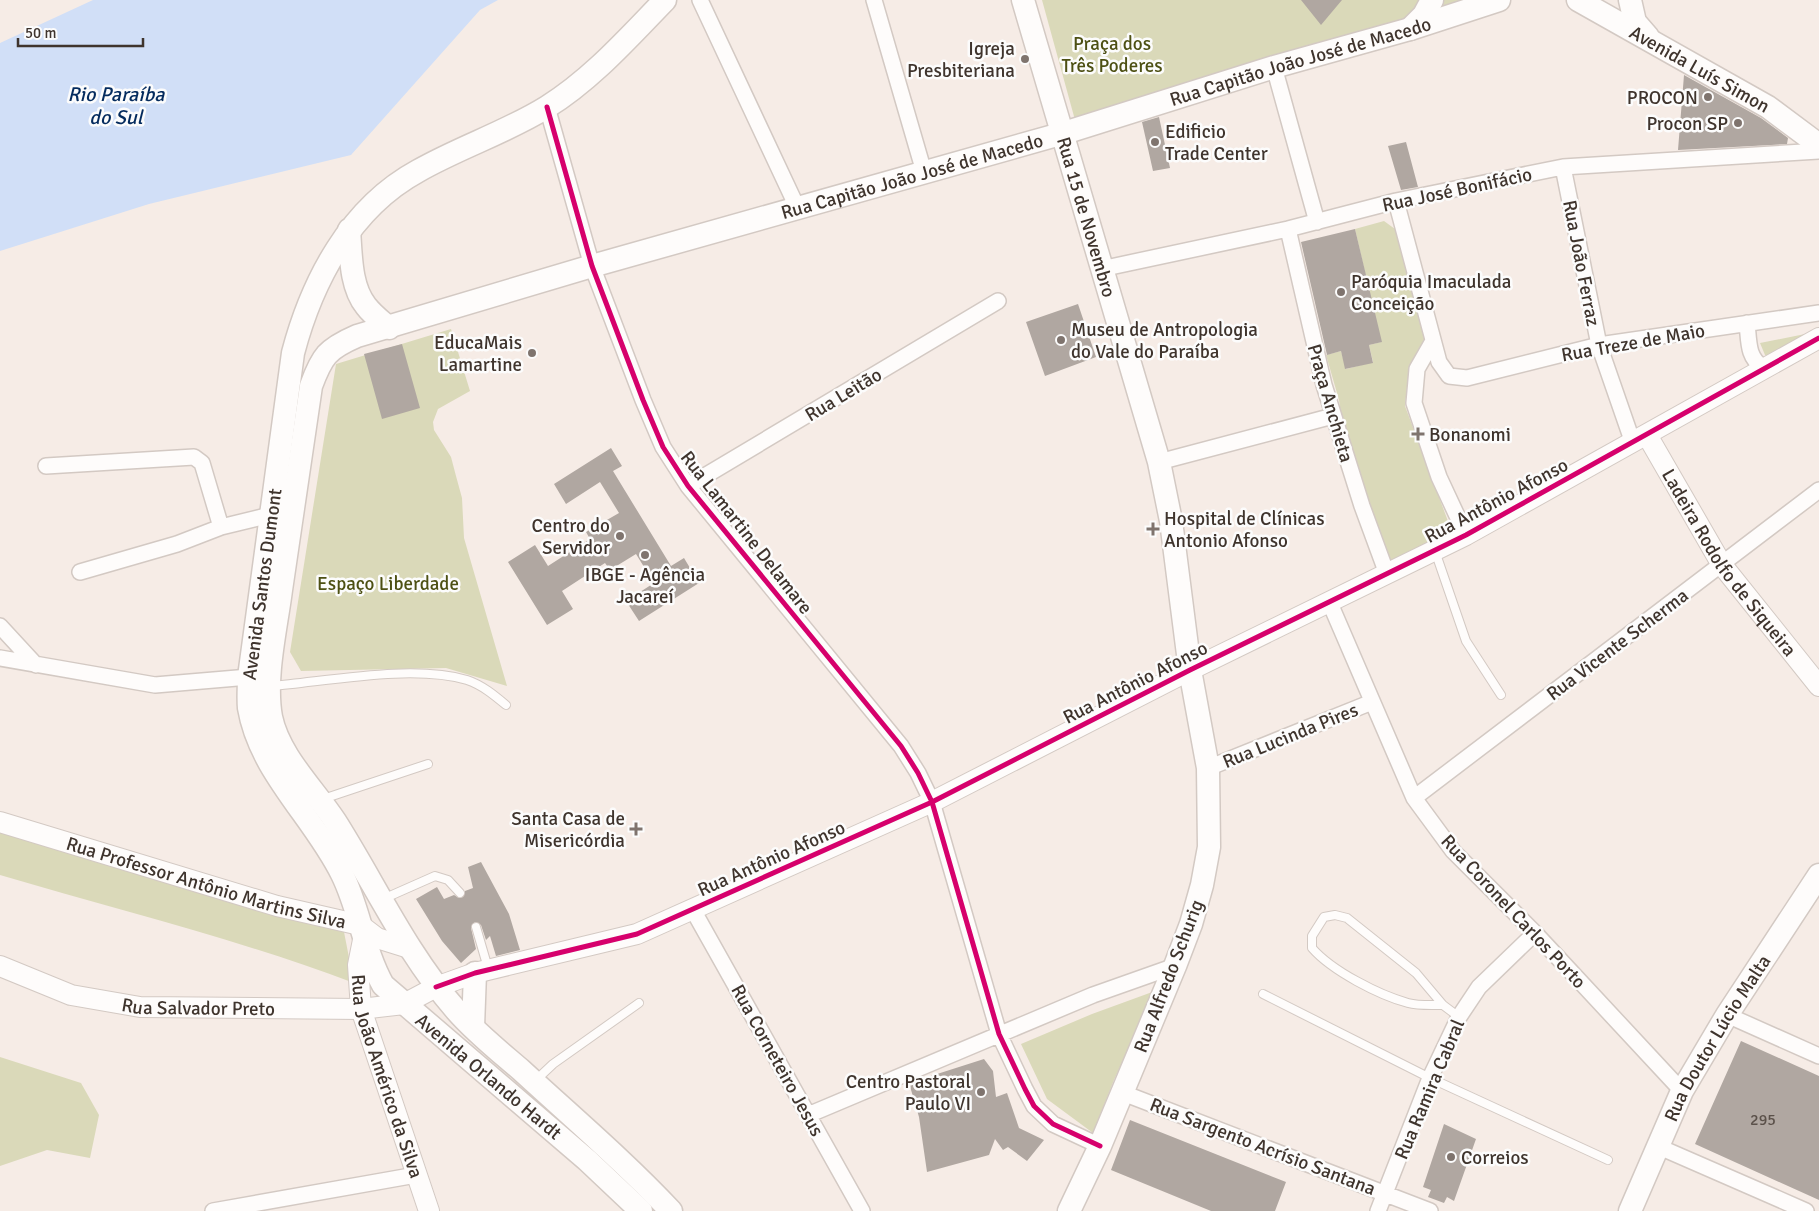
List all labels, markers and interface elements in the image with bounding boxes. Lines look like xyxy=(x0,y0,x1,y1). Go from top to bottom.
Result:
street label: Rua Capitão João José de Macedo xyxy=(1167,12,1434,112)
scale bar xyxy=(18,15,142,47)
street label: Avenida Luís Simon xyxy=(1625,21,1774,119)
text: 50 m xyxy=(25,24,56,42)
park label: Praça dos Três Poderes xyxy=(1061,32,1163,78)
place label: Igreja Presbiteriana xyxy=(907,37,1015,83)
marker: Igreja Presbiteriana xyxy=(1019,53,1031,65)
water label: Rio Paraíba do Sul xyxy=(68,82,165,130)
place label: PROCON xyxy=(1627,86,1698,110)
marker: PROCON xyxy=(1702,91,1714,103)
place label: Procon SP xyxy=(1646,112,1728,136)
marker: Procon SP xyxy=(1732,117,1744,129)
place label: Edificio Trade Center xyxy=(1165,120,1268,166)
street label: Rua Capitão João José de Macedo xyxy=(778,128,1046,225)
street label: Rua 15 de Novembro xyxy=(1051,134,1121,300)
marker: Edificio Trade Center xyxy=(1149,136,1161,148)
street label: Rua José Bonifácio xyxy=(1380,162,1534,218)
street label: Rua João Ferraz xyxy=(1557,198,1605,328)
place label: Paróquia Imaculada Conceição xyxy=(1351,270,1511,316)
marker: Paróquia Imaculada Conceição xyxy=(1335,286,1347,298)
place label: Museu de Antropologia do Vale do Paraíba xyxy=(1071,318,1258,364)
street label: Rua Treze de Maio xyxy=(1559,319,1707,367)
place label: EducaMais Lamartine xyxy=(434,331,522,377)
marker: Museu de Antropologia do Vale do Paraíba xyxy=(1055,334,1067,346)
street label: Praça Anchieta xyxy=(1302,341,1358,465)
marker: EducaMais Lamartine xyxy=(526,347,538,359)
street label: Rua Leitão xyxy=(801,363,886,427)
place label: Bonanomi xyxy=(1429,423,1511,447)
marker: Bonanomi xyxy=(1411,427,1425,441)
street label: Rua Lamartine Delamare xyxy=(675,446,817,619)
street label: Rua Antônio Afonso xyxy=(1421,453,1572,549)
street label: Ladeira Rodolfo de Siqueira xyxy=(1656,465,1801,661)
street label: Avenida Santos Dumont xyxy=(238,487,288,681)
place label: Hospital de Clínicas Antonio Afonso xyxy=(1164,507,1324,553)
place label: Centro do Servidor xyxy=(532,514,610,560)
marker: Hospital de Clínicas Antonio Afonso xyxy=(1146,522,1160,536)
marker: Centro do Servidor xyxy=(614,530,626,542)
marker: IBGE - Agência Jacareí xyxy=(639,549,651,561)
place label: IBGE - Agência Jacareí xyxy=(585,563,705,609)
park label: Espaço Liberdade xyxy=(317,572,459,596)
street label: Rua Vicente Scherma xyxy=(1542,584,1693,706)
street label: Rua Antônio Afonso xyxy=(1059,636,1212,730)
street label: Rua Lucinda Pires xyxy=(1219,698,1362,774)
place label: Santa Casa de Misericórdia xyxy=(511,807,625,853)
street label: Rua Antônio Afonso xyxy=(694,816,849,902)
marker: Santa Casa de Misericórdia xyxy=(629,822,643,836)
street label: Rua Coronel Carlos Porto xyxy=(1436,830,1591,994)
street label: Rua Professor Antônio Martins Silva xyxy=(63,832,348,934)
street label: Rua Alfredo Schurig xyxy=(1129,897,1209,1056)
street label: Rua Doutor Lúcio Malta xyxy=(1659,950,1776,1125)
street label: Rua João Américo da Silva xyxy=(346,974,428,1181)
street label: Rua Corneteiro Jesus xyxy=(725,980,829,1141)
street label: Rua Salvador Preto xyxy=(120,993,275,1021)
street label: Avenida Orlando Hardt xyxy=(410,1008,567,1145)
street label: Rua Ramira Cabral xyxy=(1390,1016,1470,1163)
place label: Centro Pastoral Paulo VI xyxy=(846,1070,971,1116)
marker: Centro Pastoral Paulo VI xyxy=(975,1086,987,1098)
street label: Rua Sargento Acrísio Santana xyxy=(1146,1093,1379,1201)
house number: 295 xyxy=(1750,1110,1776,1130)
place label: Correios xyxy=(1461,1146,1529,1170)
marker: Correios xyxy=(1445,1151,1457,1163)

